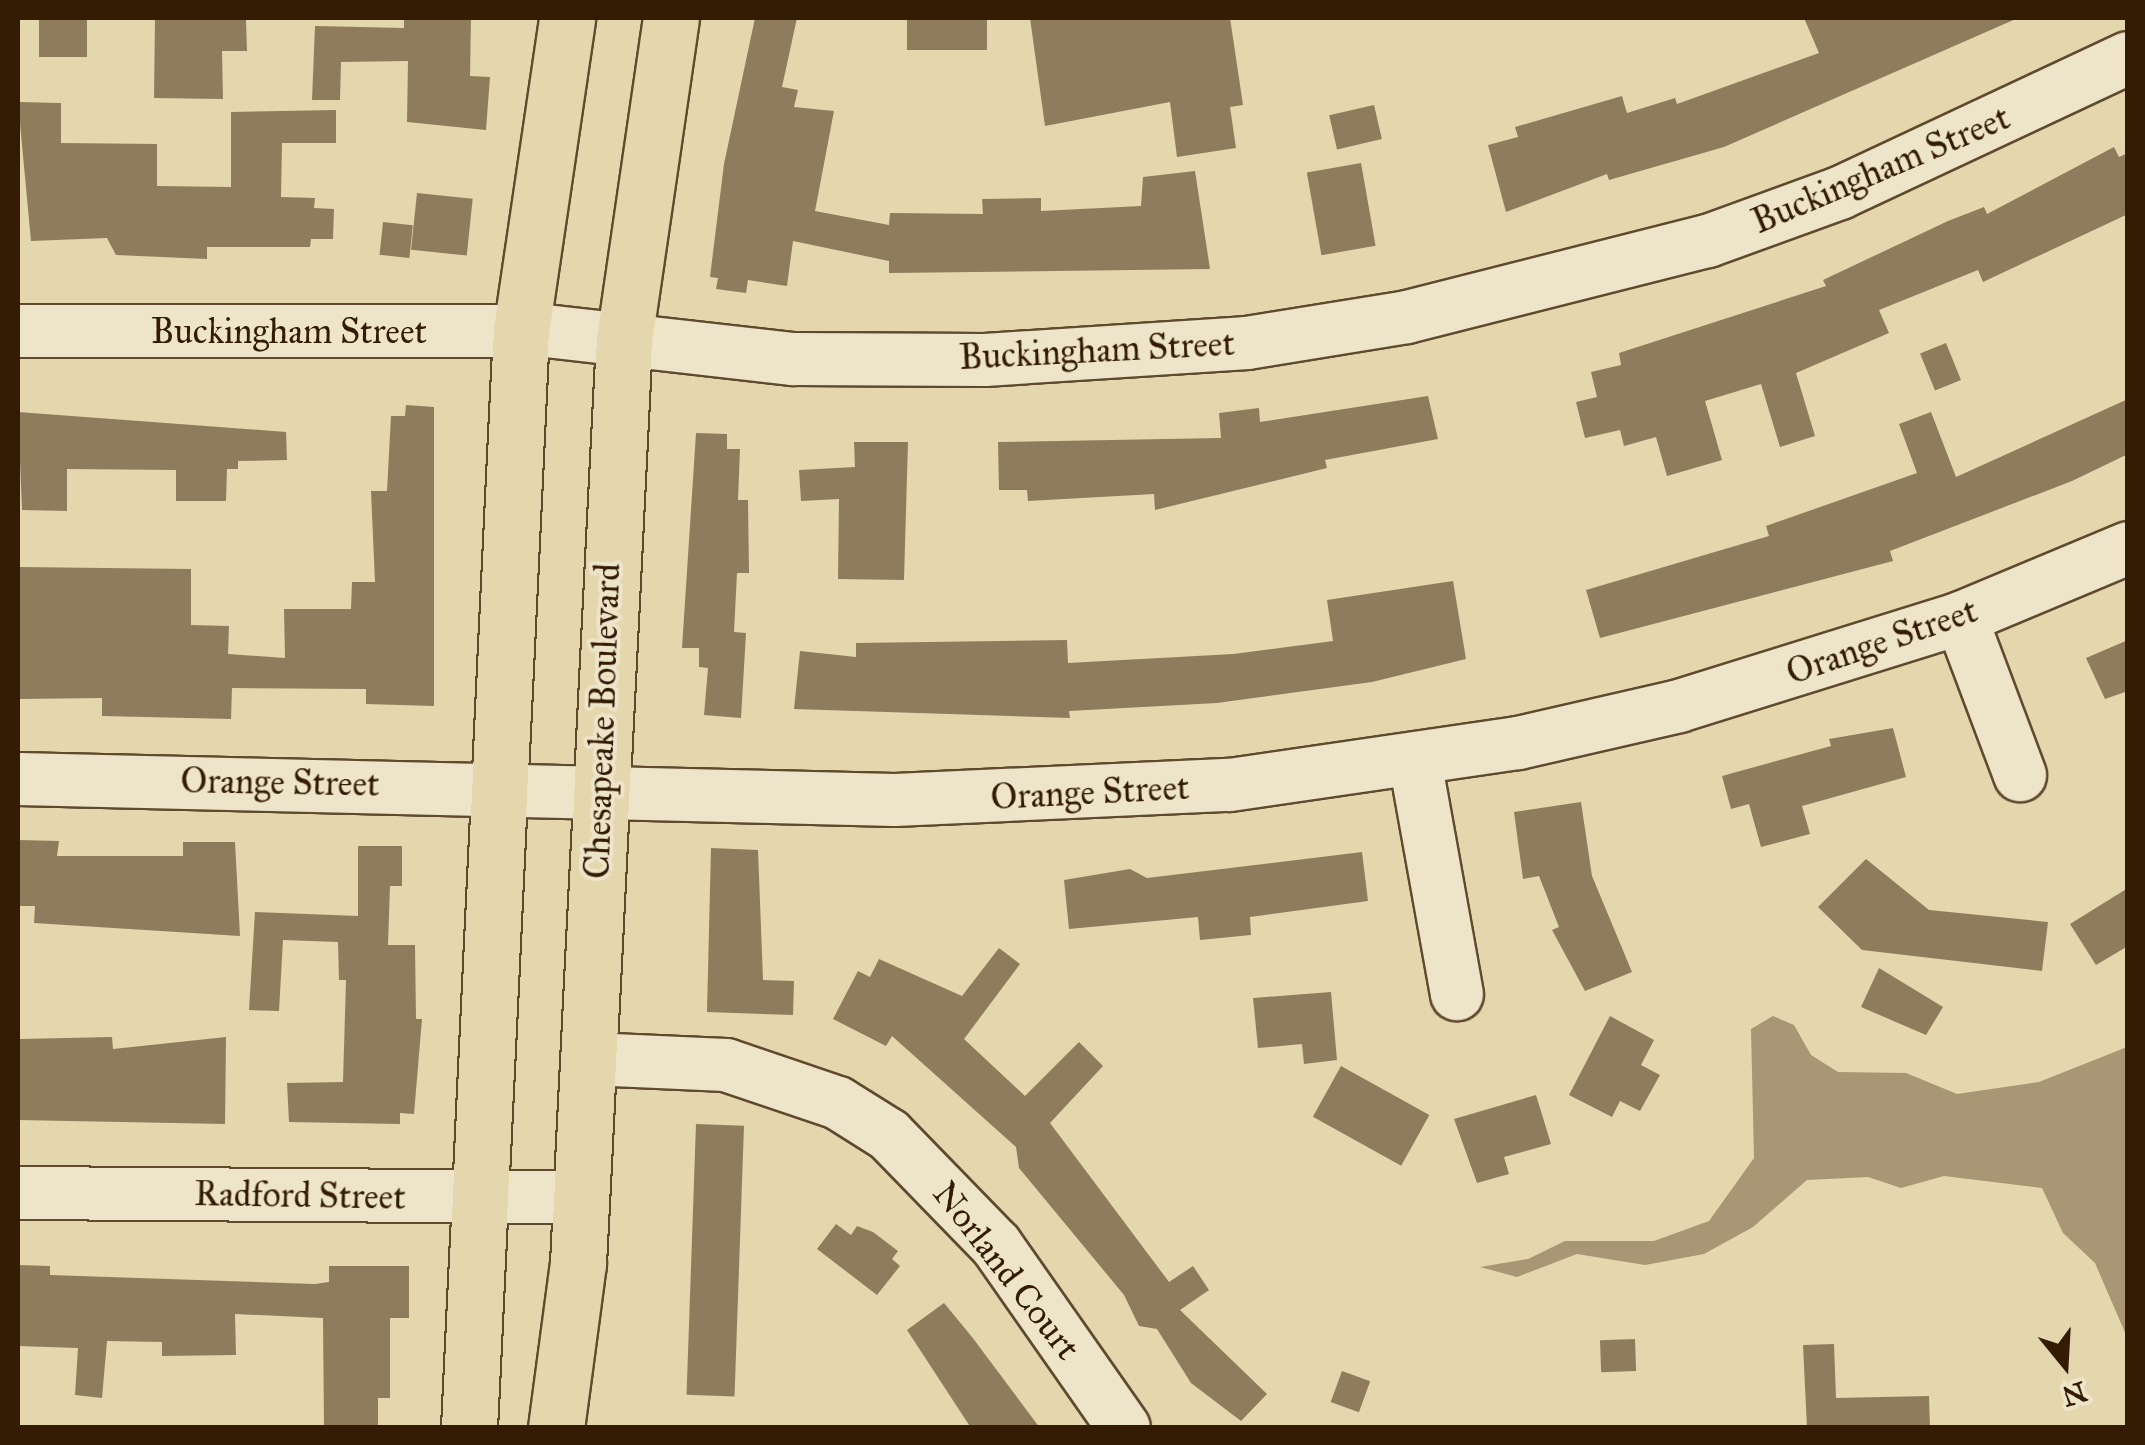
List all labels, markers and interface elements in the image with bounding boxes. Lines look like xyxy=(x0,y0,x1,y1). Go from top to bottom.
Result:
street label: Buckingham Street xyxy=(1746,97,2016,243)
street label: Buckingham Street xyxy=(151,311,427,353)
street label: Buckingham Street xyxy=(958,323,1236,379)
street label: Chesapeake Boulevard xyxy=(577,562,629,880)
street label: Orange Street xyxy=(1781,590,1983,694)
street label: Orange Street xyxy=(180,760,380,806)
street label: Orange Street xyxy=(990,767,1190,819)
street label: Radford Street xyxy=(194,1173,406,1219)
street label: Norland Court xyxy=(924,1174,1088,1368)
north arrow xyxy=(2015,1315,2115,1415)
text: N xyxy=(2058,1374,2091,1414)

